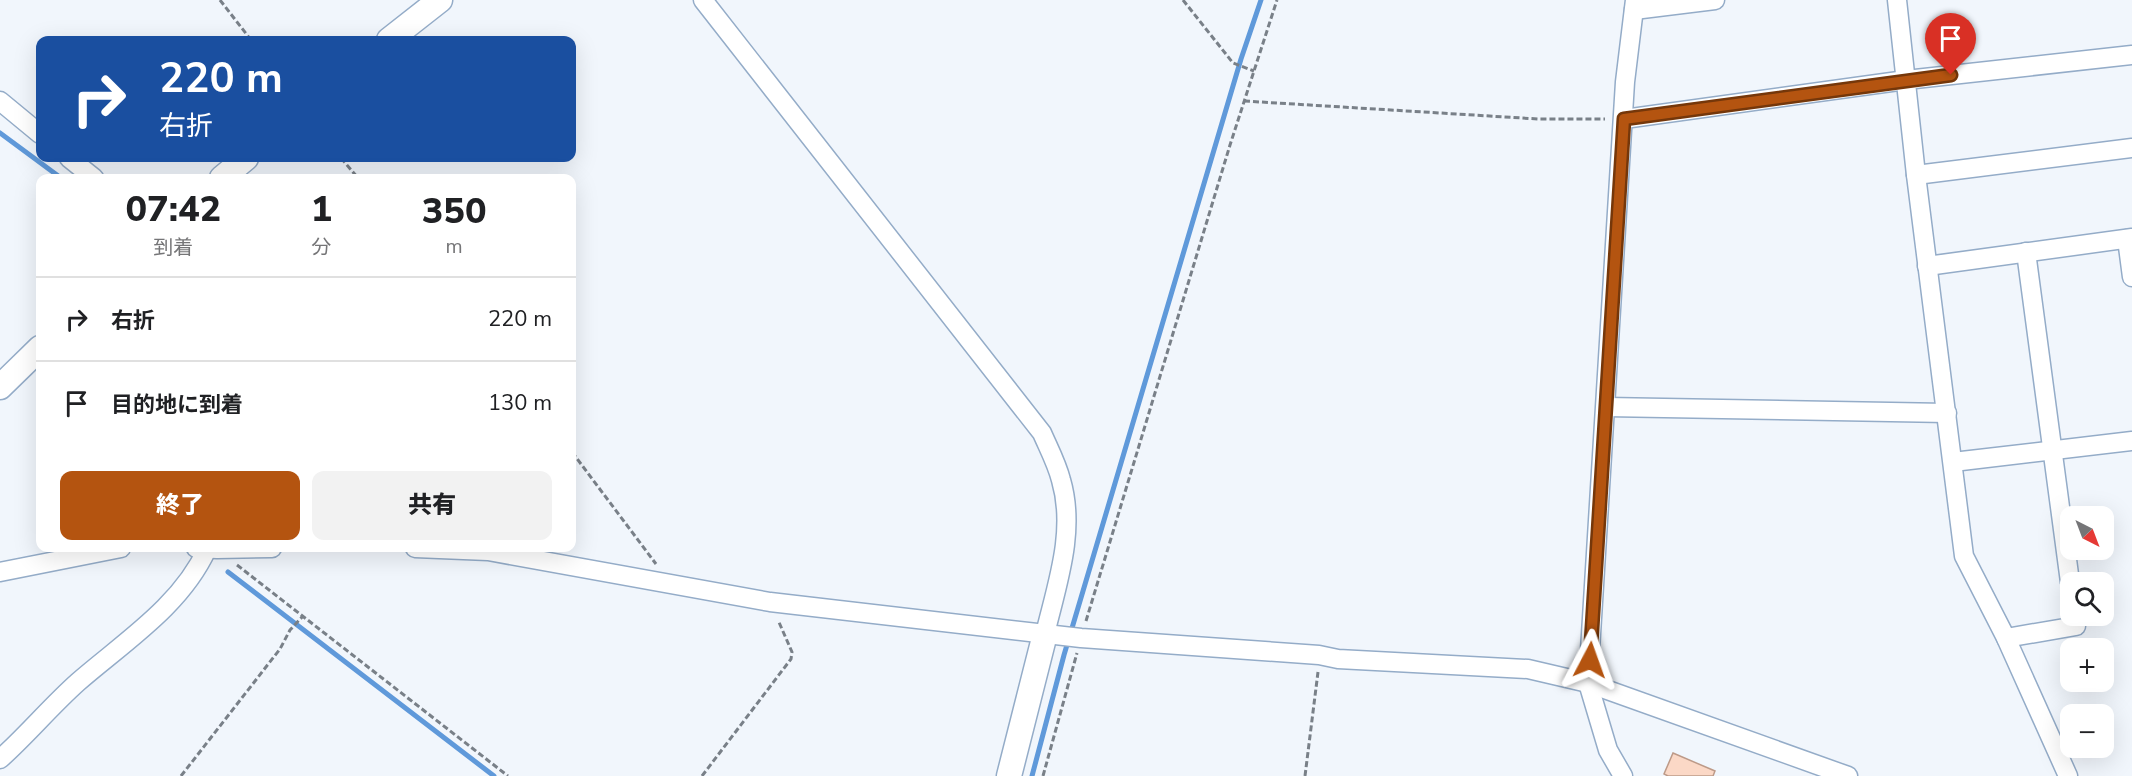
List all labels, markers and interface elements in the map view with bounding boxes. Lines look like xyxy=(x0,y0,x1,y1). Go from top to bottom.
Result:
pin xyxy=(1925,13,1976,75)
icon: arrive xyxy=(1934,22,1967,55)
text: 220 m xyxy=(159,50,283,107)
icon: right xyxy=(60,60,138,138)
text: 右折 xyxy=(159,108,213,145)
text: 07:42 xyxy=(125,185,221,234)
text: 1 xyxy=(311,185,332,234)
text: 350 xyxy=(422,187,487,236)
text: m xyxy=(446,233,463,260)
text: 到着 xyxy=(153,234,193,261)
text: 分 xyxy=(311,234,331,261)
icon: right xyxy=(60,303,93,336)
text: 220 m xyxy=(488,304,552,334)
text: 右折 xyxy=(111,306,155,336)
icon: arrive xyxy=(60,387,93,420)
text: 130 m xyxy=(488,388,552,418)
text: 目的地に到着 xyxy=(111,390,243,420)
button: 終了 xyxy=(60,471,300,540)
button: 共有 xyxy=(312,471,552,540)
north arrow xyxy=(2060,506,2114,560)
map controls xyxy=(2060,506,2114,758)
button: search xyxy=(2060,572,2114,626)
position arrow xyxy=(1558,628,1622,692)
button: + xyxy=(2060,638,2114,692)
button: − xyxy=(2060,704,2114,758)

